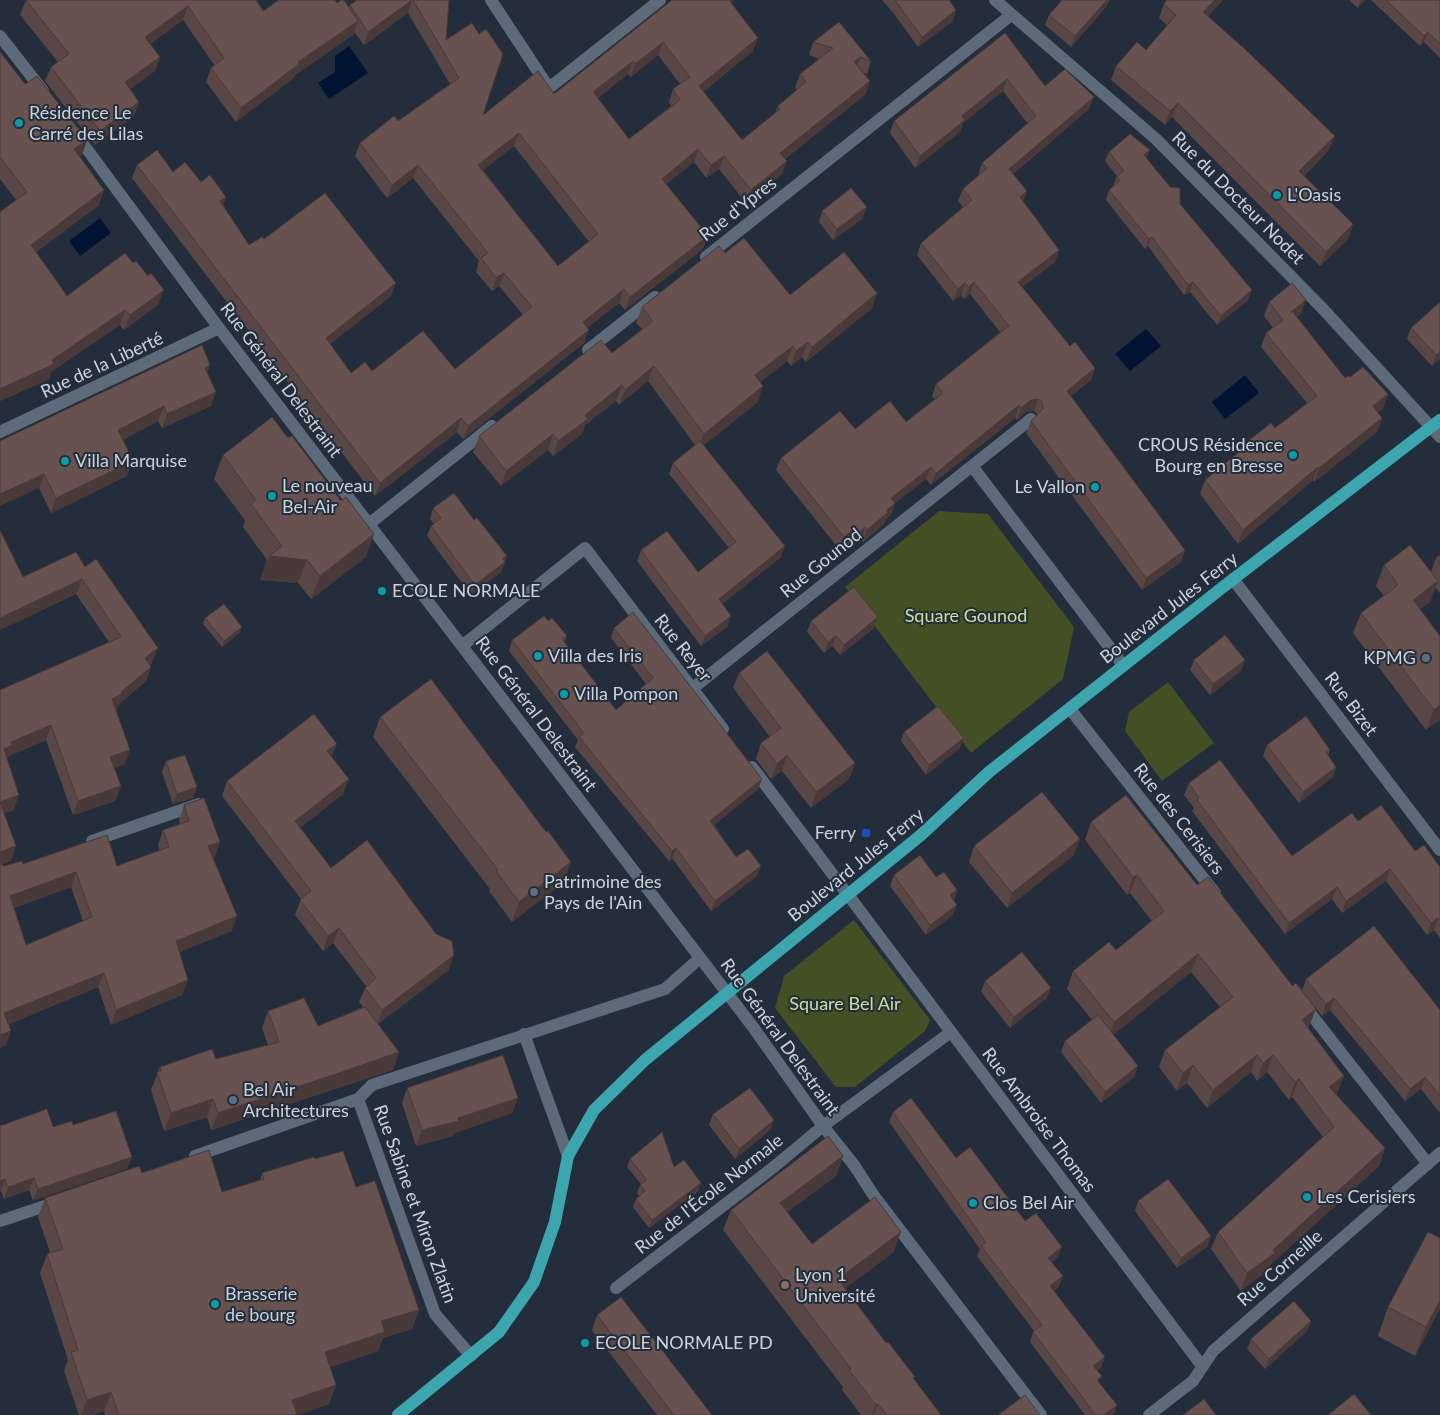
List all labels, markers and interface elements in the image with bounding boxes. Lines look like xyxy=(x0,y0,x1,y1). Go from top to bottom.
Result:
place label: Résidence Le Carré des Lilas xyxy=(29,101,144,144)
marker: Résidence Le Carré des Lilas xyxy=(13,117,25,129)
street label: Rue du Docteur Nodet xyxy=(1168,126,1310,269)
street label: Rue d'Ypres xyxy=(694,171,781,245)
place label: L'Oasis xyxy=(1287,183,1341,205)
marker: L'Oasis xyxy=(1271,189,1283,201)
street label: Rue Général Delestraint xyxy=(216,298,348,462)
street label: Rue de la Liberté xyxy=(37,326,166,402)
place label: CROUS Résidence Bourg en Bresse xyxy=(1138,433,1283,476)
place label: Villa Marquise xyxy=(75,449,187,471)
marker: CROUS Résidence Bourg en Bresse xyxy=(1287,449,1299,461)
marker: Villa Marquise xyxy=(59,455,71,467)
place label: Le nouveau Bel-Air xyxy=(282,474,373,517)
place label: Le Vallon xyxy=(1014,475,1085,497)
marker: Le Vallon xyxy=(1089,481,1101,493)
marker: Le nouveau Bel-Air xyxy=(266,490,278,502)
street label: Rue Gounod xyxy=(775,523,866,602)
street label: Boulevard Jules Ferry xyxy=(1095,546,1242,668)
place label: ECOLE NORMALE xyxy=(392,579,541,601)
marker: ECOLE NORMALE xyxy=(376,585,388,597)
park label: Square Gounod xyxy=(905,604,1027,626)
street label: Rue Reyer xyxy=(650,609,717,686)
street label: Rue Général Delestraint xyxy=(471,632,603,796)
place label: Villa des Iris xyxy=(548,644,642,666)
place label: KPMG xyxy=(1363,646,1416,668)
marker: Villa des Iris xyxy=(532,650,544,662)
marker: KPMG xyxy=(1420,652,1432,664)
street label: Rue Bizet xyxy=(1321,667,1383,740)
place label: Villa Pompon xyxy=(574,682,678,704)
marker: Villa Pompon xyxy=(558,688,570,700)
street label: Rue des Cerisiers xyxy=(1130,758,1230,879)
street label: Boulevard Jules Ferry xyxy=(783,802,928,926)
place label: Ferry xyxy=(815,821,857,843)
marker: Ferry xyxy=(860,827,872,839)
place label: Patrimoine des Pays de l'Ain xyxy=(544,870,662,913)
marker: Patrimoine des Pays de l'Ain xyxy=(528,886,540,898)
street label: Rue Général Delestraint xyxy=(717,954,845,1120)
park label: Square Bel Air xyxy=(789,992,901,1014)
street label: Rue Ambroise Thomas xyxy=(978,1043,1102,1196)
place label: Bel Air Architectures xyxy=(243,1078,349,1121)
marker: Bel Air Architectures xyxy=(227,1094,239,1106)
street label: Rue Sabine et Miron Zlatin xyxy=(370,1101,462,1306)
street label: Rue de l'École Normale xyxy=(630,1129,787,1258)
place label: Les Cerisiers xyxy=(1317,1185,1416,1207)
place label: Clos Bel Air xyxy=(983,1191,1075,1213)
marker: Les Cerisiers xyxy=(1301,1191,1313,1203)
marker: Clos Bel Air xyxy=(967,1197,979,1209)
street label: Rue Corneille xyxy=(1232,1224,1326,1310)
place label: Lyon 1 Université xyxy=(795,1263,875,1306)
marker: Lyon 1 Université xyxy=(779,1279,791,1291)
place label: Brasserie de bourg xyxy=(225,1282,297,1325)
marker: Brasserie de bourg xyxy=(209,1298,221,1310)
place label: ECOLE NORMALE PD xyxy=(595,1331,773,1353)
marker: ECOLE NORMALE PD xyxy=(579,1337,591,1349)

